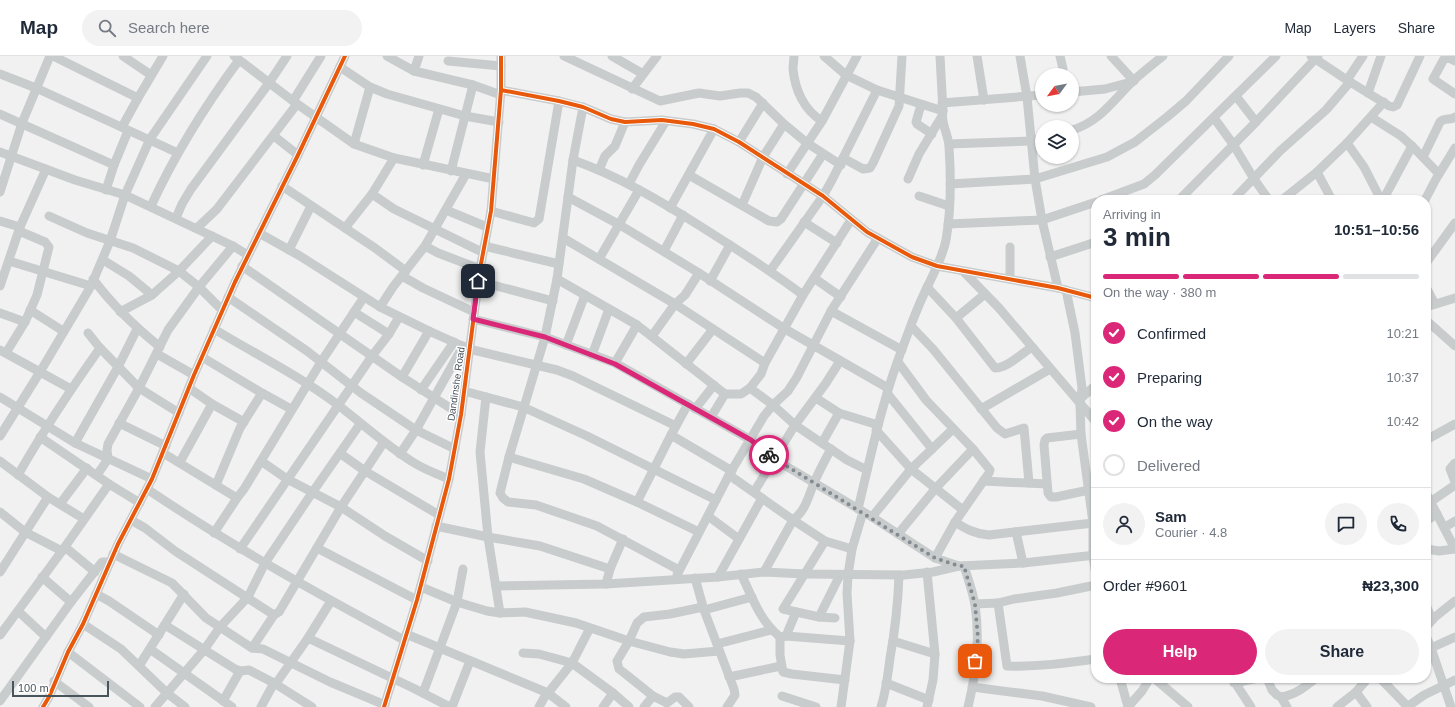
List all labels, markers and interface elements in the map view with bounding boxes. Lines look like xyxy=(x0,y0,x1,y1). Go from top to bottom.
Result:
search box xyxy=(82,10,362,46)
text: Map xyxy=(20,17,58,38)
icon: search xyxy=(96,17,118,39)
text: Search here xyxy=(128,19,210,36)
text: Map xyxy=(1284,20,1312,36)
text: Layers xyxy=(1334,20,1376,36)
text: Share xyxy=(1398,20,1435,36)
north arrow xyxy=(1035,68,1079,112)
map controls xyxy=(1035,68,1079,164)
button: layers xyxy=(1035,120,1079,164)
text: Arriving in xyxy=(1103,207,1161,222)
text: 10:51–10:56 xyxy=(1334,221,1419,238)
text: 3 min xyxy=(1103,222,1171,252)
pin xyxy=(461,264,495,298)
icon: home xyxy=(467,270,489,292)
text: On the way · 380 m xyxy=(1103,285,1216,300)
icon: check xyxy=(1103,322,1125,344)
text: Confirmed xyxy=(1137,325,1206,342)
text: 10:21 xyxy=(1386,326,1419,341)
street label: Dandinshe Road xyxy=(445,346,467,422)
icon: check xyxy=(1103,366,1125,388)
text: Preparing xyxy=(1137,369,1202,386)
text: 10:37 xyxy=(1386,370,1419,385)
icon: check xyxy=(1103,410,1125,432)
text: On the way xyxy=(1137,413,1213,430)
text: 10:42 xyxy=(1386,414,1419,429)
courier xyxy=(749,435,789,475)
icon: bike xyxy=(758,444,780,466)
text: Delivered xyxy=(1137,457,1200,474)
button: person xyxy=(1103,503,1145,545)
button: chat xyxy=(1325,503,1367,545)
button: phone xyxy=(1377,503,1419,545)
text: Sam xyxy=(1155,508,1187,525)
text: Courier · 4.8 xyxy=(1155,525,1227,540)
text: Order #9601 xyxy=(1103,577,1187,594)
text: ₦23,300 xyxy=(1362,577,1419,594)
button: Help xyxy=(1103,629,1257,675)
button: Share xyxy=(1265,629,1419,675)
pin xyxy=(958,644,992,678)
icon: bag xyxy=(964,650,986,672)
scale bar xyxy=(12,679,109,698)
text: 100 m xyxy=(18,682,49,694)

